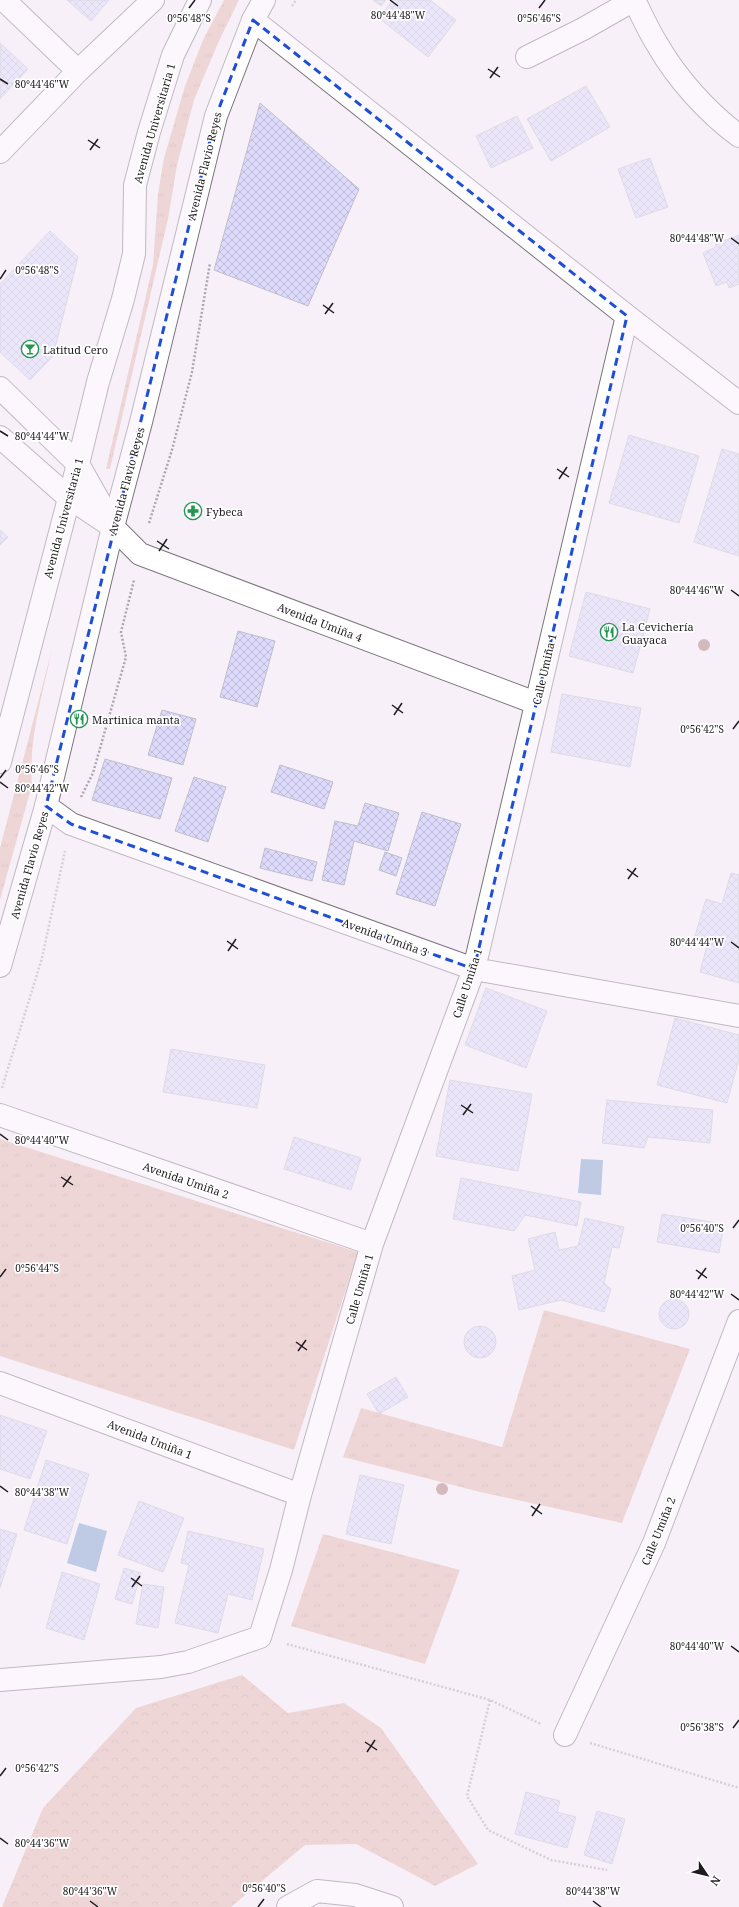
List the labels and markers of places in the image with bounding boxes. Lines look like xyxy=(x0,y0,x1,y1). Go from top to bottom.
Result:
bar icon: Latitud Cero xyxy=(20,339,40,359)
place label: Latitud Cero xyxy=(43,342,108,357)
pharmacy icon: Fybeca xyxy=(183,501,203,521)
place label: Fybeca xyxy=(206,504,243,519)
place label: La Cevichería Guayaca xyxy=(622,619,694,647)
restaurant icon: La Cevichería Guayaca xyxy=(599,622,619,642)
restaurant icon: Martinica manta xyxy=(69,709,89,729)
place label: Martinica manta xyxy=(92,712,180,727)

